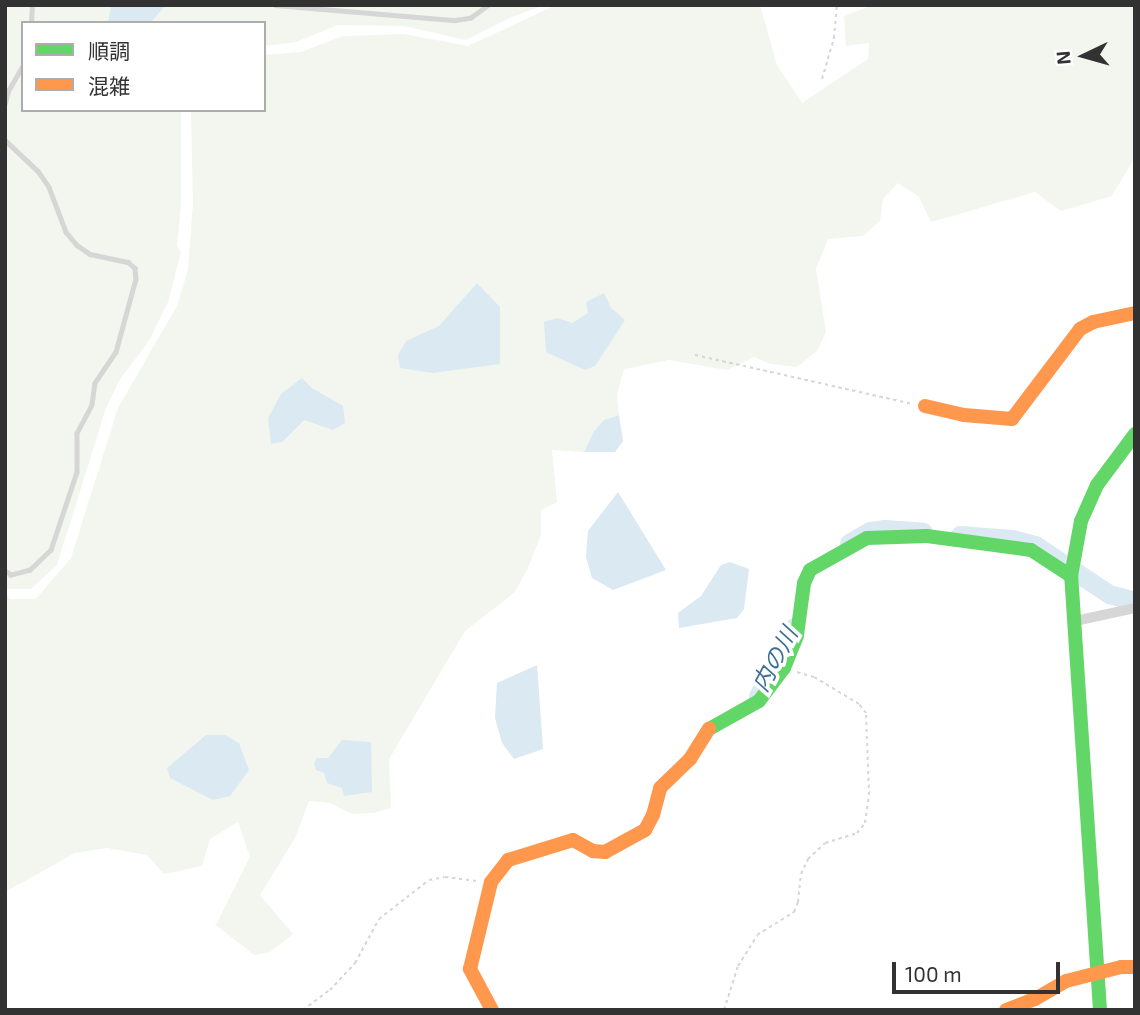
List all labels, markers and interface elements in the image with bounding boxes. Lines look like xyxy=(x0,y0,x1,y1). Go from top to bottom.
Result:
legend xyxy=(21,21,266,112)
north arrow xyxy=(1049,21,1119,91)
text: 順調 xyxy=(88,38,130,63)
text: N xyxy=(1051,50,1075,66)
text: 混雑 xyxy=(88,73,130,98)
water label: 内の川 xyxy=(746,622,802,696)
scale bar xyxy=(895,948,1063,992)
text: 100 m xyxy=(905,961,962,986)

